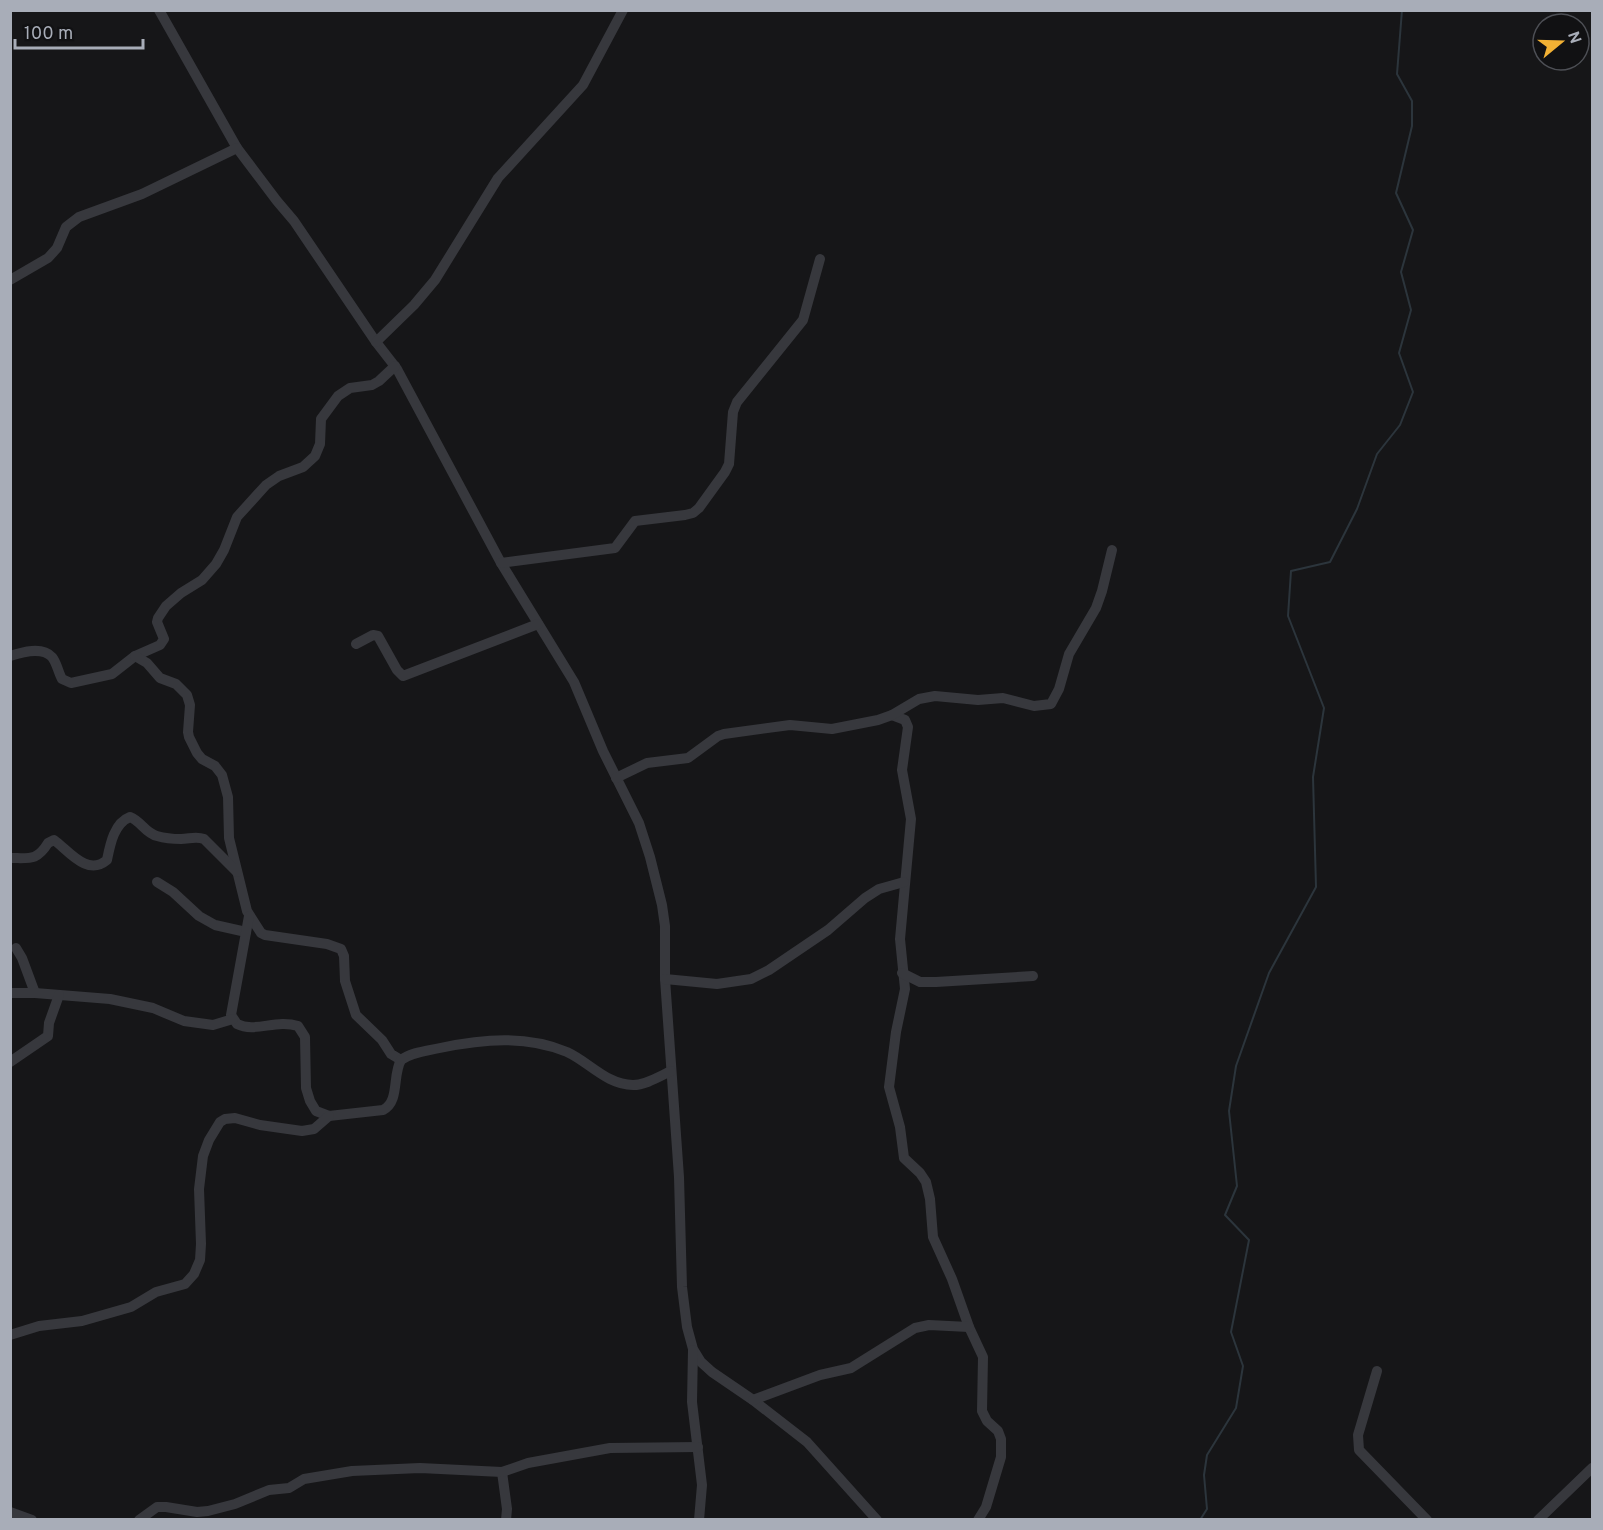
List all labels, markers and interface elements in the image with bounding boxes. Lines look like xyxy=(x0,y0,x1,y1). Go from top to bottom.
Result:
scale bar xyxy=(15,12,142,50)
north arrow xyxy=(1531,12,1591,72)
text: 100 m xyxy=(24,23,73,46)
text: N xyxy=(1562,29,1585,46)

